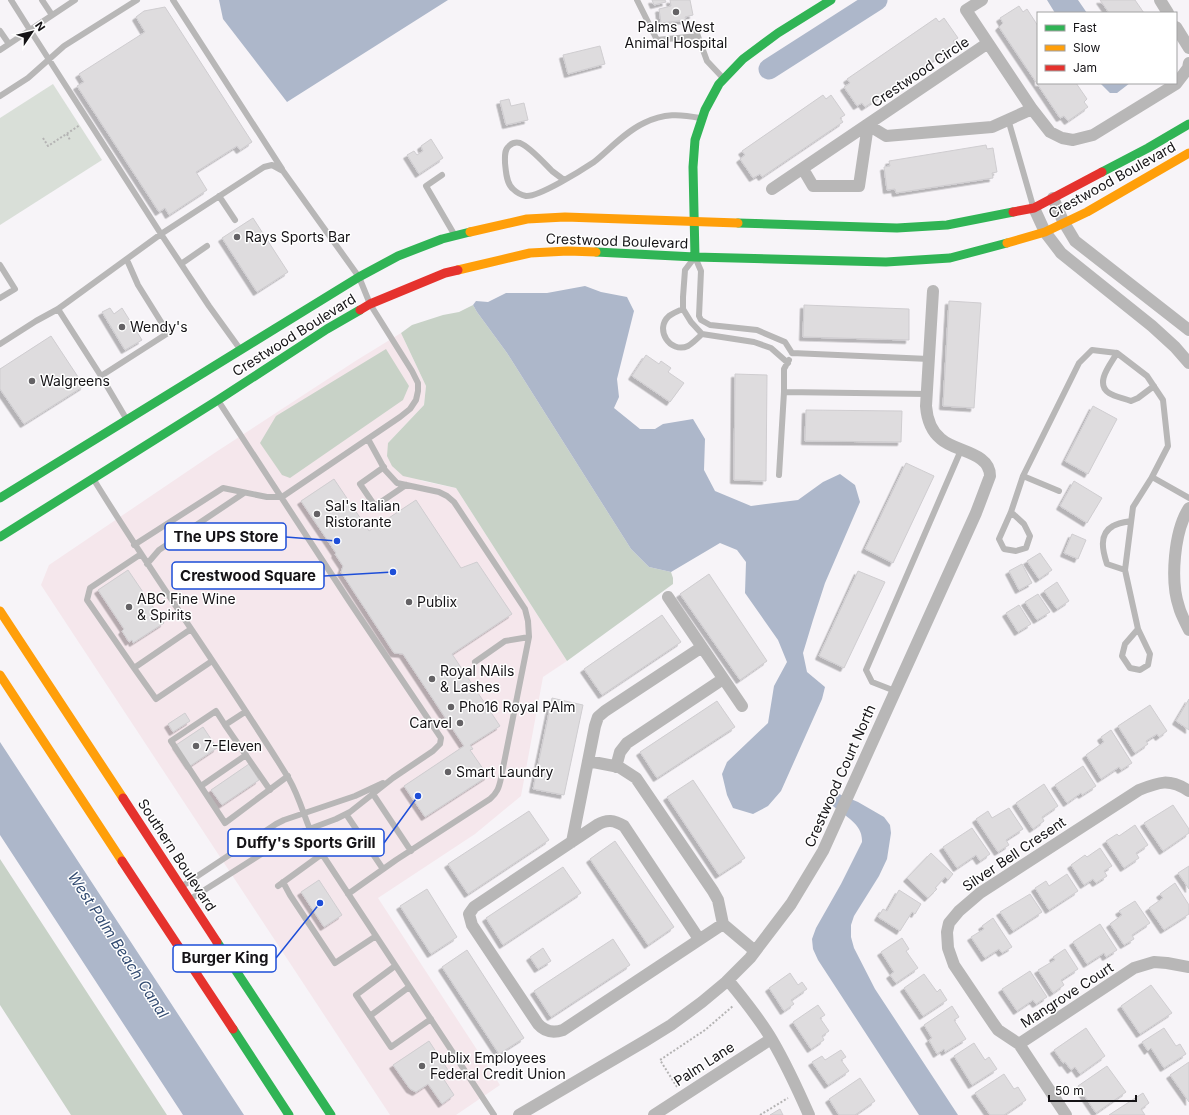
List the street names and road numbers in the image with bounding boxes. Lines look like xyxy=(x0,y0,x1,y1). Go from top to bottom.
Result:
street label: Crestwood Circle xyxy=(868,33,972,111)
street label: Crestwood Boulevard xyxy=(1045,138,1178,222)
street label: Crestwood Boulevard xyxy=(546,230,689,251)
street label: Crestwood Boulevard xyxy=(229,290,359,380)
street label: Crestwood Court North xyxy=(800,702,879,850)
street label: Southern Boulevard xyxy=(135,795,220,914)
street label: Silver Bell Cresent xyxy=(959,813,1069,894)
street label: Mangrove Court xyxy=(1017,958,1117,1031)
street label: Palm Lane xyxy=(670,1038,737,1089)

